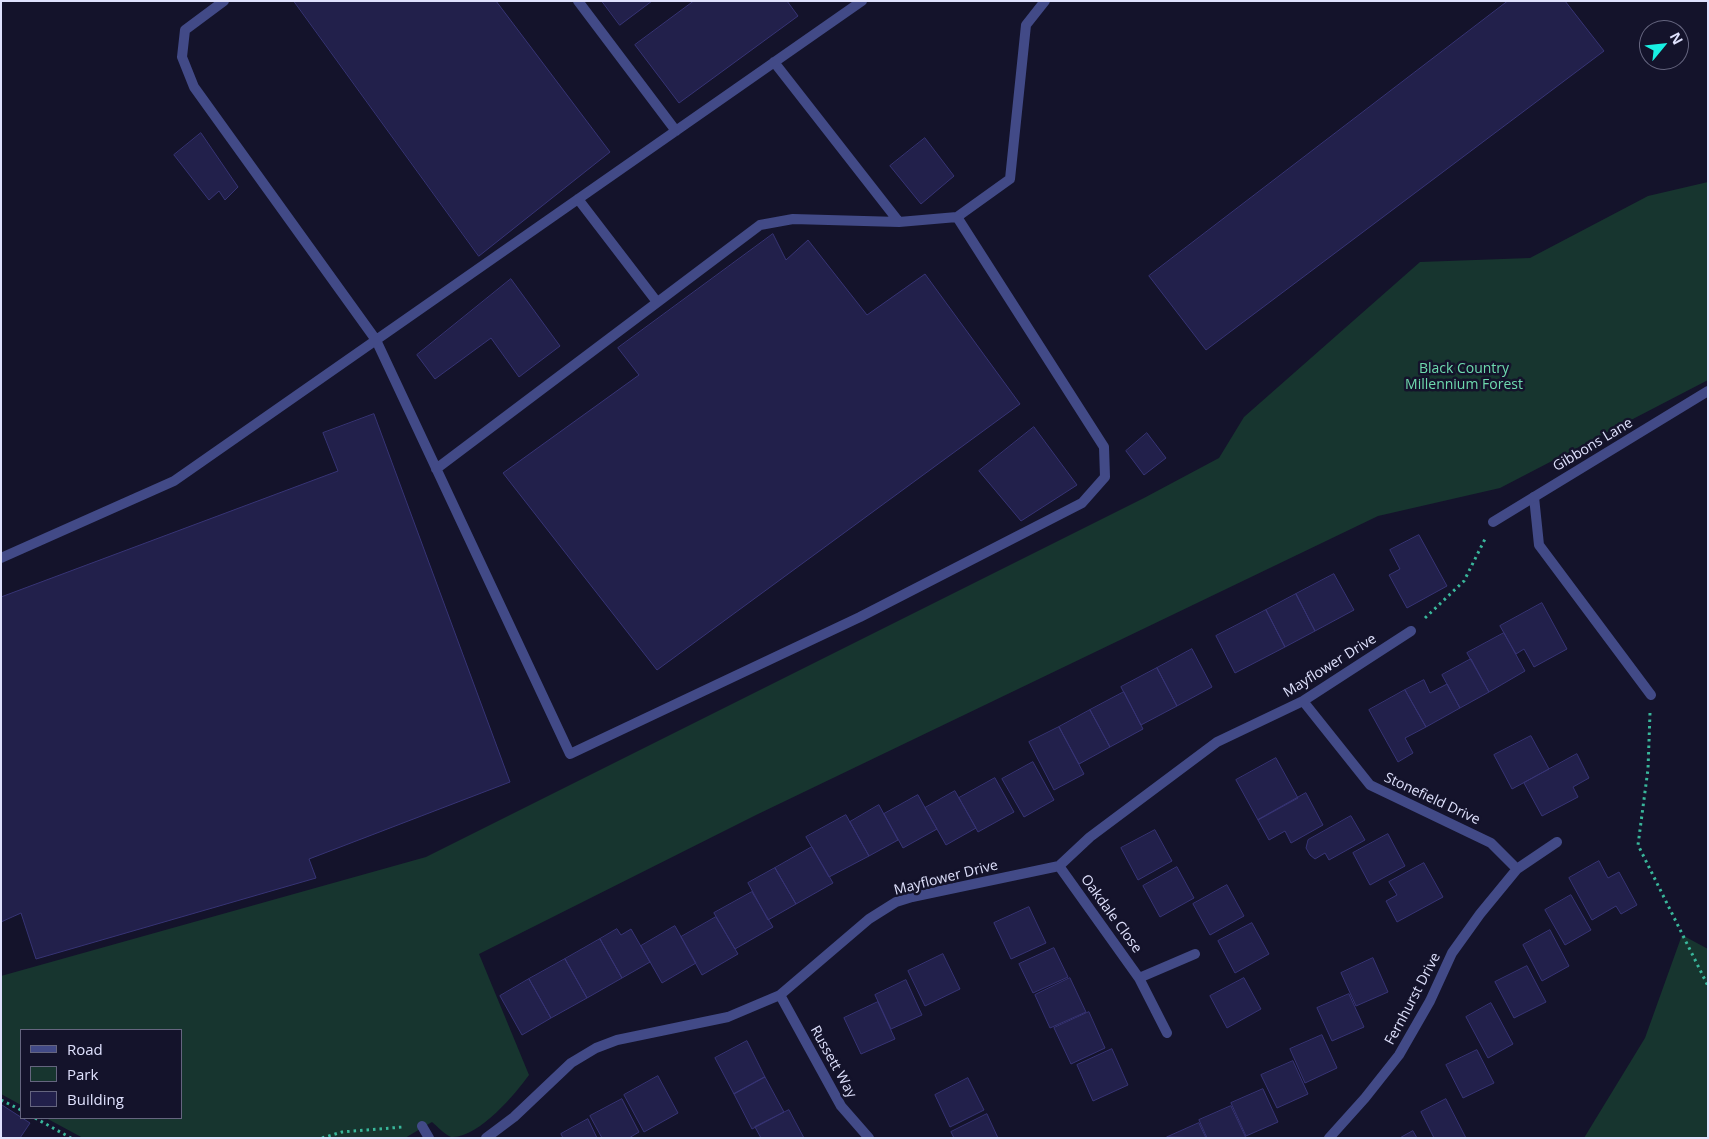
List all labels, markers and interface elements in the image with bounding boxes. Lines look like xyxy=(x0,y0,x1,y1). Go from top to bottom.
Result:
north arrow xyxy=(1639,20,1689,70)
text: N xyxy=(1666,29,1688,48)
park label: Black Country Millennium Forest xyxy=(1405,361,1523,394)
street label: Gibbons Lane xyxy=(1550,415,1636,475)
street label: Mayflower Drive xyxy=(1280,631,1380,701)
street label: Stonefield Drive xyxy=(1381,769,1483,829)
street label: Mayflower Drive xyxy=(892,857,1000,899)
street label: Oakdale Close xyxy=(1077,872,1145,956)
street label: Fernhurst Drive xyxy=(1382,950,1444,1048)
street label: Russett Way xyxy=(806,1023,860,1101)
legend xyxy=(20,1029,182,1119)
text: Road xyxy=(67,1039,103,1059)
text: Park xyxy=(67,1064,98,1084)
text: Building xyxy=(67,1089,124,1109)

